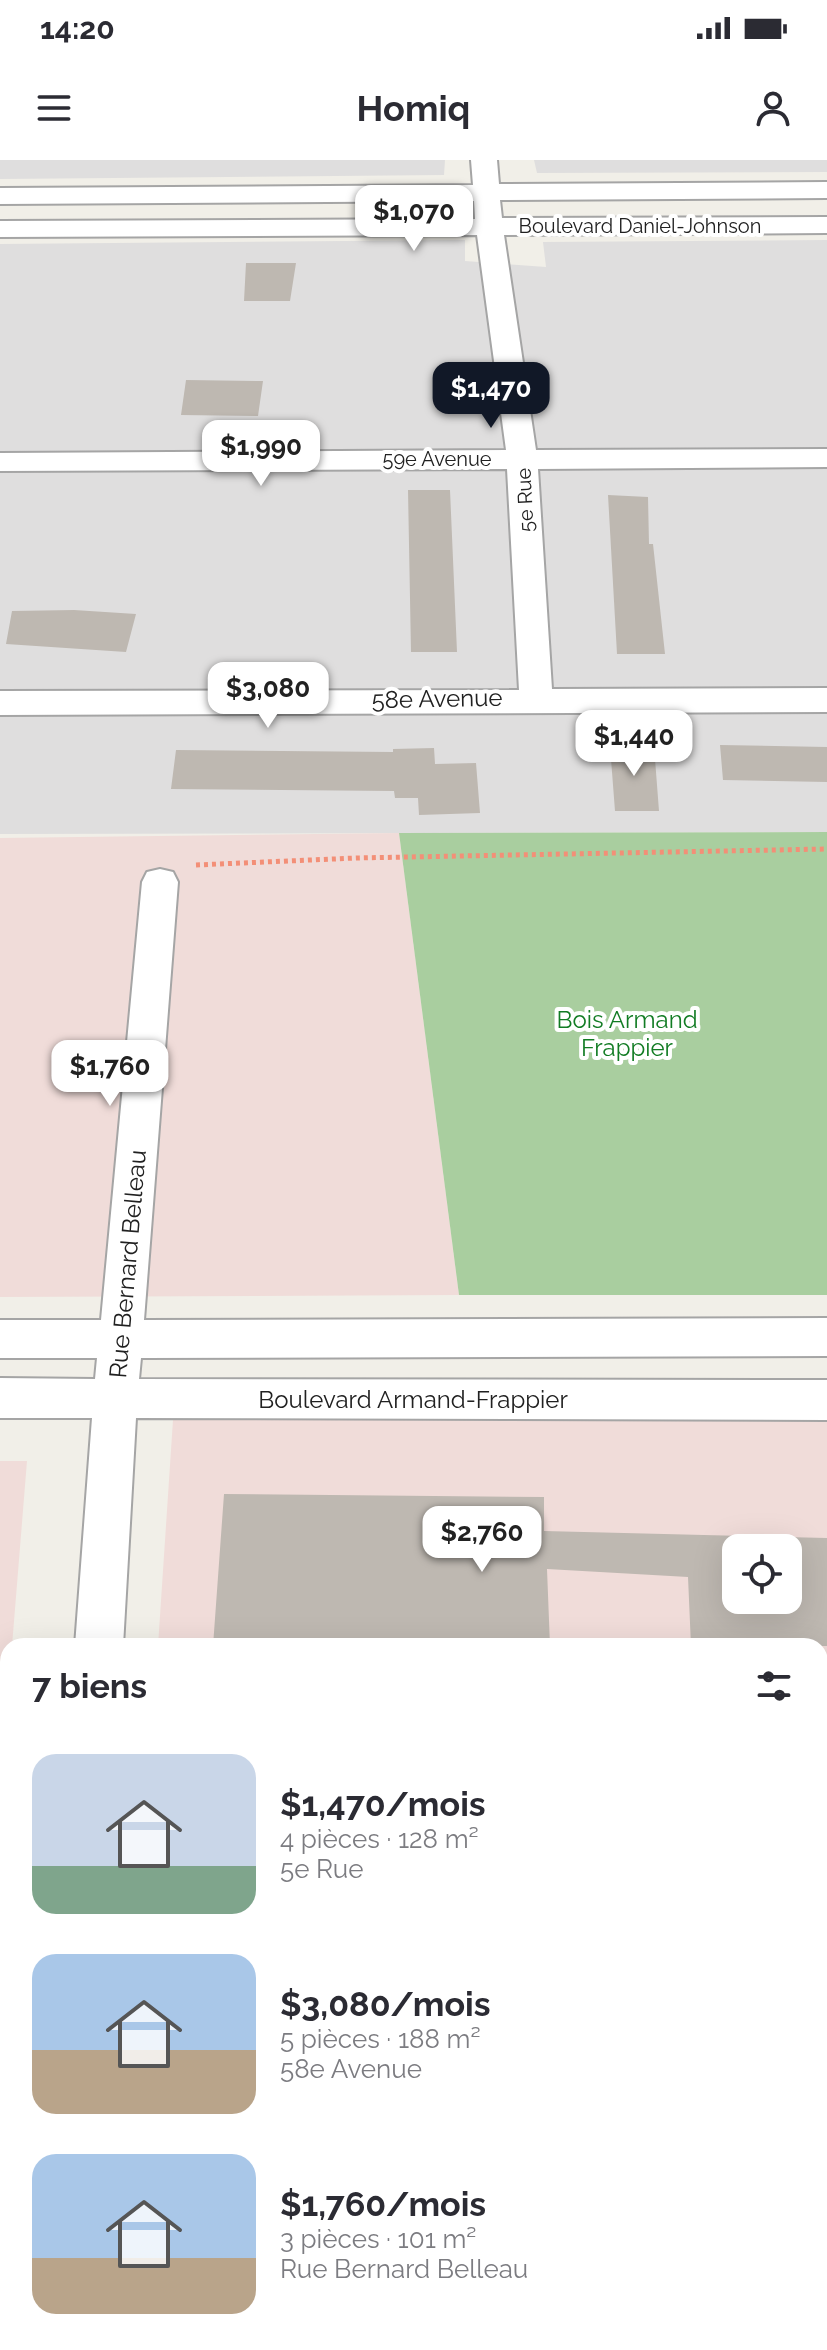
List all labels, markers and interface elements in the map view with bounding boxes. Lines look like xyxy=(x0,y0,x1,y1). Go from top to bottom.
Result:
text: 14:20 xyxy=(40,11,115,46)
icon: menu xyxy=(32,86,76,130)
icon: person xyxy=(751,86,795,130)
text: Homiq xyxy=(357,87,470,129)
pin: $1,070 xyxy=(349,185,479,253)
text: $1,070 xyxy=(373,196,455,226)
street label: Boulevard Daniel-Johnson xyxy=(519,214,761,238)
pin: $1,470 xyxy=(426,362,556,430)
text: $1,470 xyxy=(451,373,531,403)
pin: $1,990 xyxy=(196,420,326,488)
text: $1,990 xyxy=(220,431,302,461)
street label: 59e Avenue xyxy=(382,447,492,471)
street label: 5e Rue xyxy=(511,467,539,533)
pin: $3,080 xyxy=(203,662,333,730)
text: $3,080 xyxy=(226,673,310,703)
street label: 58e Avenue xyxy=(371,683,503,714)
pin: $1,440 xyxy=(569,710,699,778)
text: $1,440 xyxy=(593,721,675,751)
park label: Bois Armand Frappier xyxy=(556,1005,698,1062)
pin: $1,760 xyxy=(45,1040,175,1108)
text: $1,760 xyxy=(69,1051,151,1081)
street label: Rue Bernard Belleau xyxy=(103,1149,152,1379)
street label: Boulevard Armand-Frappier xyxy=(258,1385,568,1414)
pin: $2,760 xyxy=(417,1506,547,1574)
text: $2,760 xyxy=(441,1517,524,1547)
map controls xyxy=(722,1534,802,1614)
button: locate xyxy=(722,1534,802,1614)
icon: filters xyxy=(752,1664,796,1708)
text: 7 biens xyxy=(32,1666,147,1706)
text: $1,470/mois xyxy=(280,1784,486,1824)
icon: home xyxy=(96,1786,192,1882)
text: 4 pièces · 128 m² xyxy=(280,1824,479,1854)
text: 5e Rue xyxy=(280,1854,364,1884)
text: $3,080/mois xyxy=(280,1984,491,2024)
icon: home xyxy=(96,1986,192,2082)
text: 5 pièces · 188 m² xyxy=(280,2024,481,2054)
text: 58e Avenue xyxy=(280,2054,422,2084)
text: $1,760/mois xyxy=(280,2184,486,2224)
icon: home xyxy=(96,2186,192,2282)
text: 3 pièces · 101 m² xyxy=(280,2224,476,2254)
text: Rue Bernard Belleau xyxy=(280,2254,528,2284)

